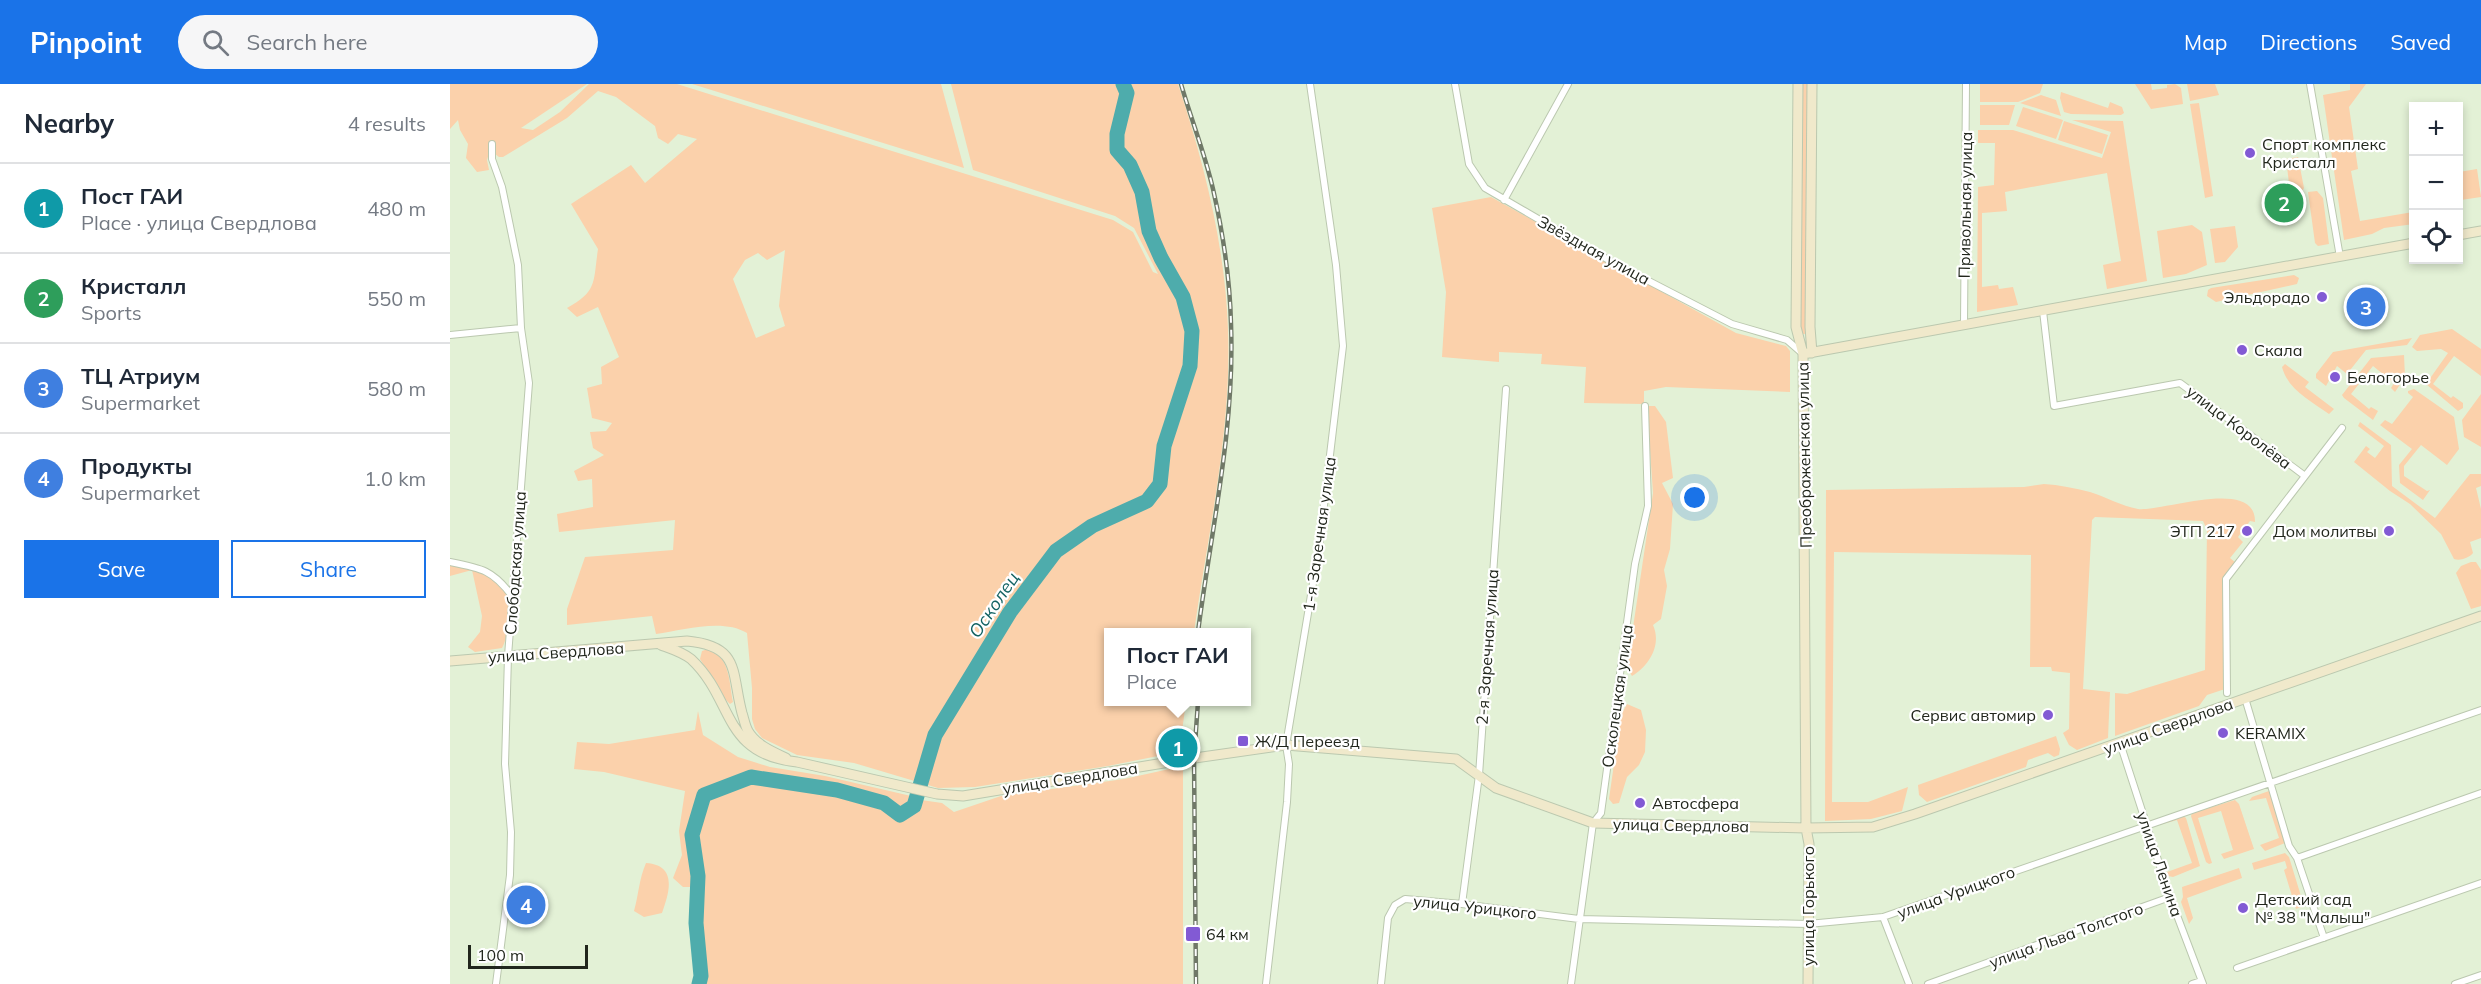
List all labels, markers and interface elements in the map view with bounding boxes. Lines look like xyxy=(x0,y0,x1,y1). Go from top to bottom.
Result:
search box xyxy=(178,15,598,69)
text: Pinpoint xyxy=(30,25,142,60)
icon: search xyxy=(199,26,232,59)
text: Search here xyxy=(247,28,368,56)
text: Map xyxy=(2184,29,2227,55)
text: Directions xyxy=(2260,29,2357,55)
text: Saved xyxy=(2390,29,2451,55)
map controls xyxy=(2409,102,2463,264)
button: + xyxy=(2409,102,2463,156)
text: Nearby xyxy=(24,107,114,140)
text: 4 results xyxy=(348,111,426,136)
street label: Привольная улица xyxy=(1954,131,1976,279)
place label: Спорт комплекс Кристалл xyxy=(2262,134,2386,172)
marker: Спорт комплекс Кристалл xyxy=(2243,146,2257,160)
button: − xyxy=(2409,156,2463,210)
pin: 2 xyxy=(2264,180,2304,226)
text: Пост ГАИ xyxy=(81,182,183,210)
text: 1 xyxy=(38,196,50,221)
text: 480 m xyxy=(367,196,426,221)
text: Place · улица Свердлова xyxy=(81,210,317,235)
button: locate xyxy=(2409,210,2463,264)
street label: Звёздная улица xyxy=(1534,211,1654,289)
text: Кристалл xyxy=(81,272,186,300)
pin: 3 xyxy=(2346,284,2386,330)
text: 2 xyxy=(38,286,50,311)
text: 550 m xyxy=(367,286,426,311)
place label: Эльдорадо xyxy=(2223,287,2310,307)
marker: Эльдорадо xyxy=(2315,290,2329,304)
text: Sports xyxy=(81,300,142,325)
place label: Скала xyxy=(2254,340,2302,360)
marker: Скала xyxy=(2235,343,2249,357)
text: ТЦ Атриум xyxy=(81,362,200,390)
street label: Преображенская улица xyxy=(1792,362,1816,548)
place label: Белогорье xyxy=(2347,367,2429,387)
marker: Белогорье xyxy=(2328,370,2342,384)
text: 3 xyxy=(38,376,50,401)
text: 580 m xyxy=(367,376,426,401)
street label: улица Королёва xyxy=(2183,381,2295,473)
text: Supermarket xyxy=(81,390,200,415)
text: Продукты xyxy=(81,452,192,480)
street label: 1-я Заречная улица xyxy=(1298,455,1340,613)
text: 4 xyxy=(38,466,50,491)
text: 1.0 km xyxy=(364,466,426,491)
text: Supermarket xyxy=(81,480,200,505)
your location xyxy=(1680,483,1709,512)
street label: Слободская улица xyxy=(500,490,530,636)
place label: ЭТП 217 xyxy=(2170,521,2235,541)
place label: Дом молитвы xyxy=(2273,521,2377,541)
marker: ЭТП 217 xyxy=(2240,524,2254,538)
marker: Дом молитвы xyxy=(2382,524,2396,538)
button: Save xyxy=(24,540,219,598)
button: Share xyxy=(231,540,426,598)
water label: Осколец xyxy=(963,567,1024,642)
street label: 2-я Заречная улица xyxy=(1472,568,1502,726)
street label: Осколецкая улица xyxy=(1597,623,1637,769)
popup xyxy=(1104,628,1251,706)
street label: улица Свердлова xyxy=(487,637,625,667)
text: Пост ГАИ xyxy=(1126,641,1229,669)
text: Place xyxy=(1126,669,1177,694)
street label: улица Свердлова xyxy=(2100,693,2236,759)
place label: Сервис автомир xyxy=(1910,705,2036,725)
marker: Сервис автомир xyxy=(2041,708,2055,722)
place label: KERAMIX xyxy=(2235,723,2306,743)
pin: 1 xyxy=(1158,726,1198,770)
marker: KERAMIX xyxy=(2216,726,2230,740)
place label: Ж/Д Переезд xyxy=(1255,731,1360,751)
marker: Ж/Д Переезд xyxy=(1236,734,1250,748)
street label: улица Свердлова xyxy=(1001,757,1139,799)
place label: Автосфера xyxy=(1652,793,1739,813)
marker: Автосфера xyxy=(1633,796,1647,810)
street label: улица Ленина xyxy=(2133,809,2187,919)
street label: улица Свердлова xyxy=(1613,814,1749,836)
street label: улица Горького xyxy=(1798,846,1818,966)
street label: улица Урицкого xyxy=(1894,861,2018,923)
pin: 4 xyxy=(506,882,546,928)
place label: Детский сад № 38 "Малыш" xyxy=(2255,889,2370,927)
street label: улица Урицкого xyxy=(1412,891,1538,923)
street label: улица Льва Толстого xyxy=(1986,898,2146,972)
marker: Детский сад № 38 "Малыш" xyxy=(2236,901,2250,915)
place label: 64 км xyxy=(1206,924,1249,944)
marker: 64 км xyxy=(1184,925,1202,943)
scale bar xyxy=(468,942,588,970)
text: 100 m xyxy=(477,945,524,965)

